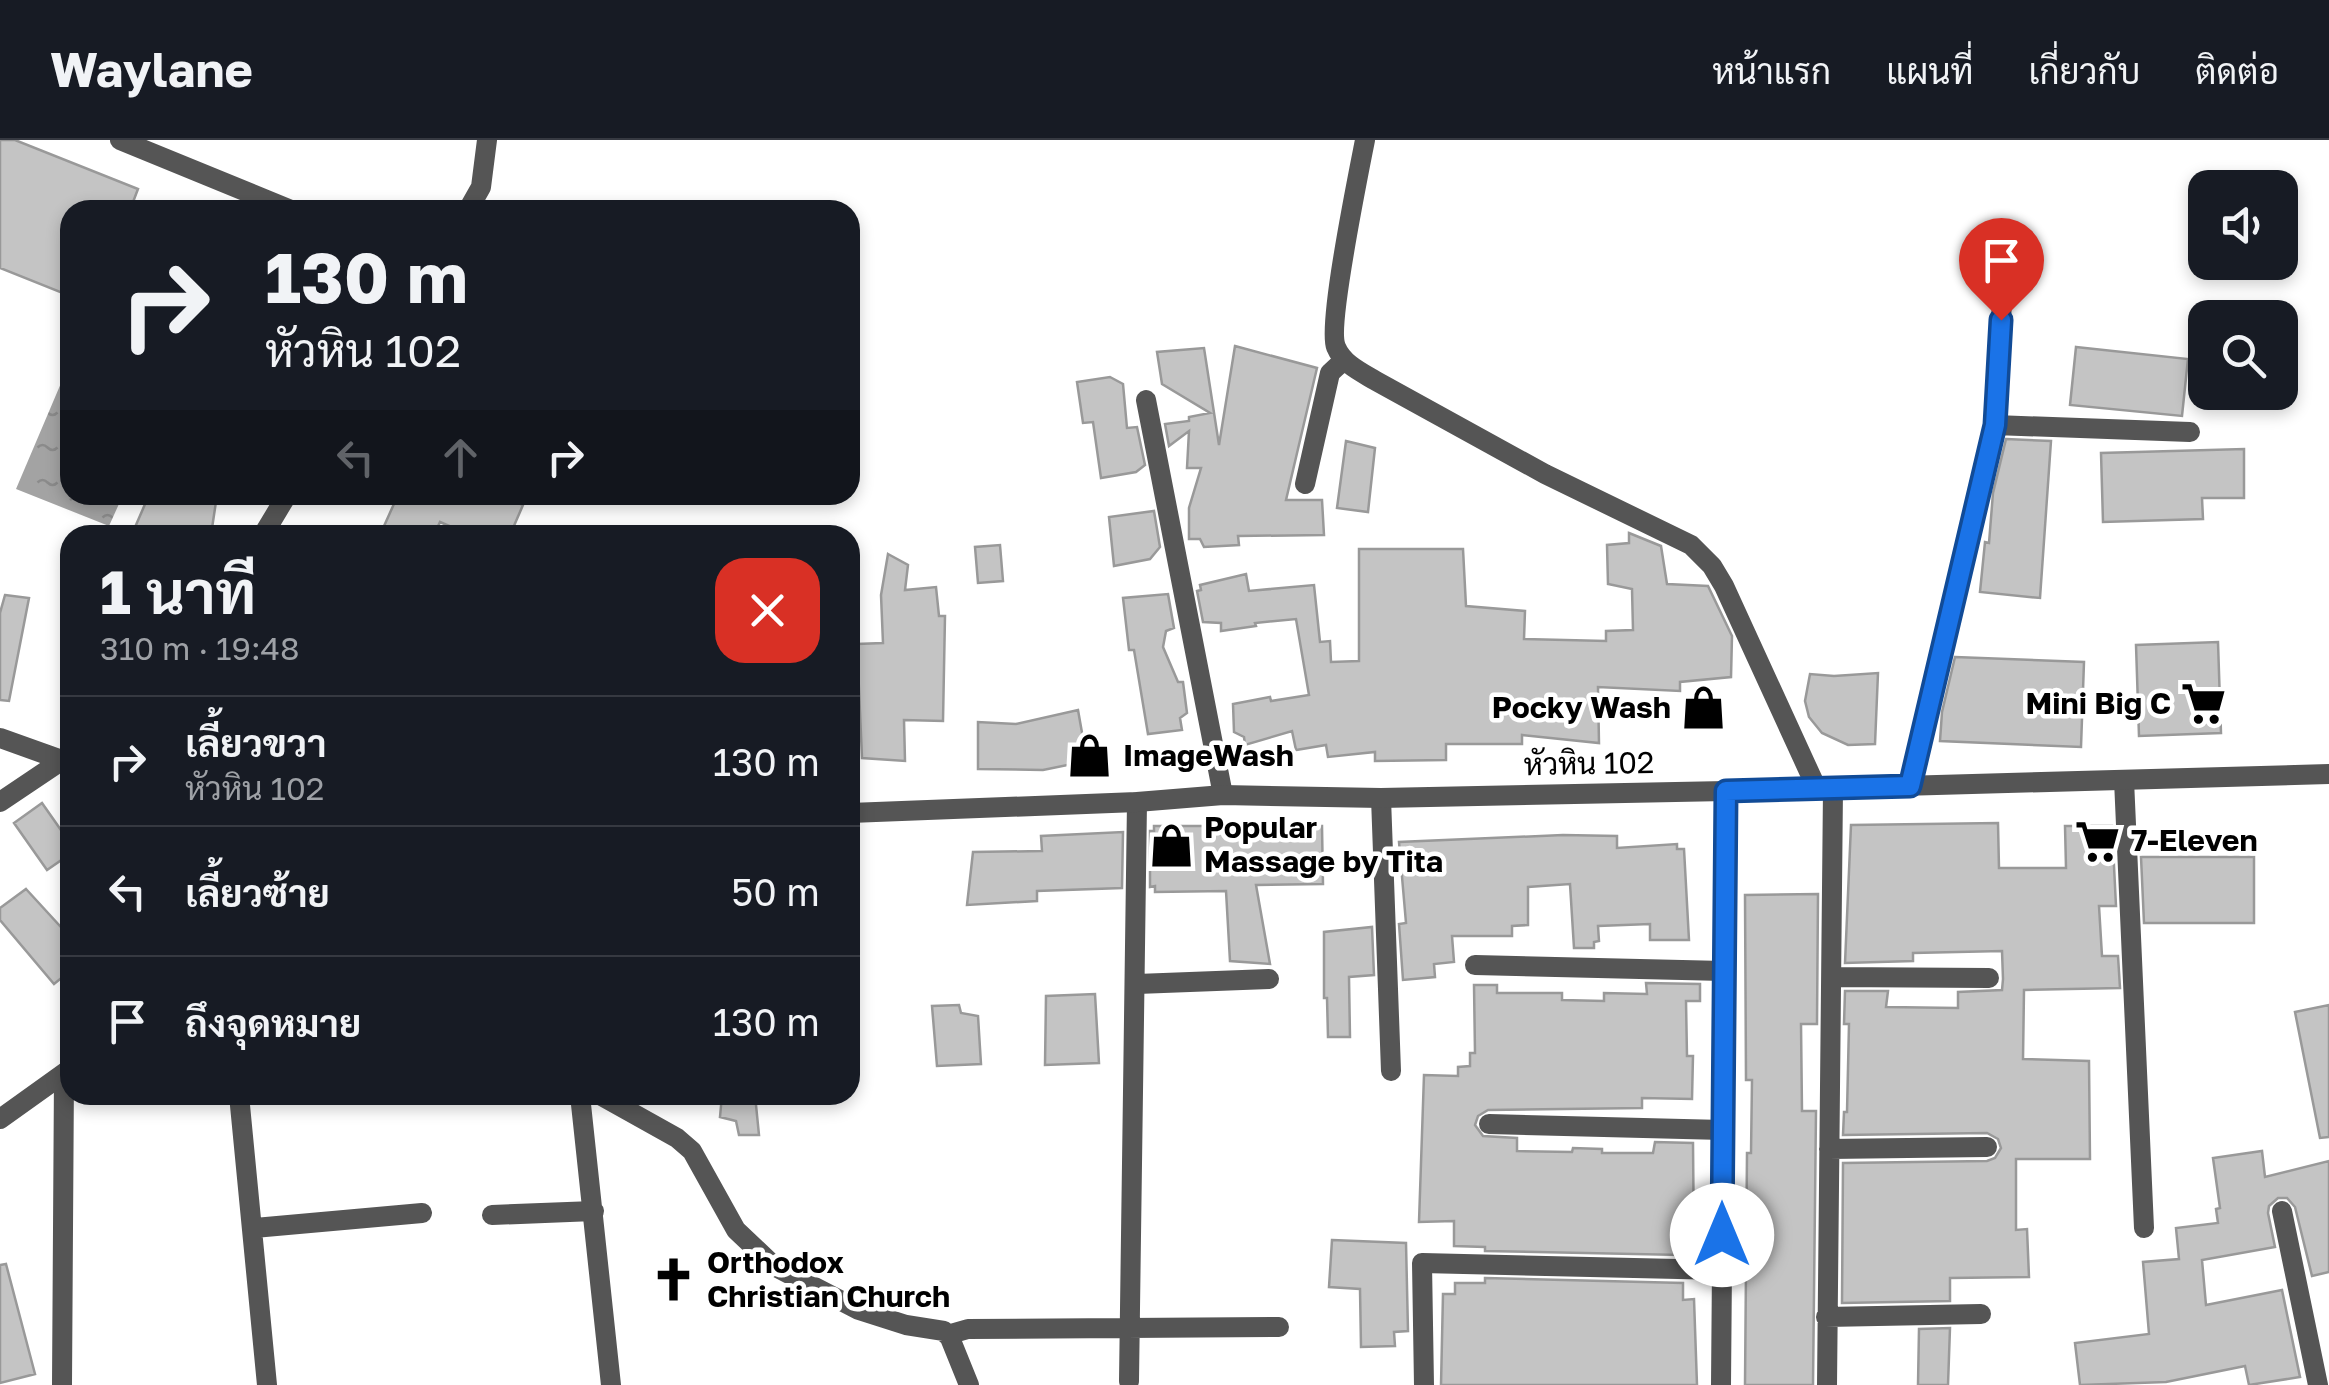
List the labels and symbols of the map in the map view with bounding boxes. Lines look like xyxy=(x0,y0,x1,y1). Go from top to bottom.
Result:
pin xyxy=(1959,218,2044,321)
supermarket icon: Mini Big C xyxy=(2180,680,2228,728)
shop icon: Pocky Wash xyxy=(1680,684,1728,732)
place label: Mini Big C xyxy=(2026,685,2171,721)
place label: Pocky Wash xyxy=(1492,689,1671,725)
shop icon: ImageWash xyxy=(1066,732,1114,780)
place label: ImageWash xyxy=(1123,737,1294,773)
street label: หัวหิน 102 xyxy=(1523,744,1655,782)
place label: Popular Massage by Tita xyxy=(1204,809,1443,879)
supermarket icon: 7-Eleven xyxy=(2074,817,2122,865)
shop icon: Popular Massage by Tita xyxy=(1147,821,1195,869)
place label: 7-Eleven xyxy=(2131,822,2258,858)
position arrow xyxy=(1670,1183,1774,1287)
place label: Orthodox Christian Church xyxy=(707,1244,950,1314)
church icon: Orthodox Christian Church xyxy=(650,1256,698,1304)

